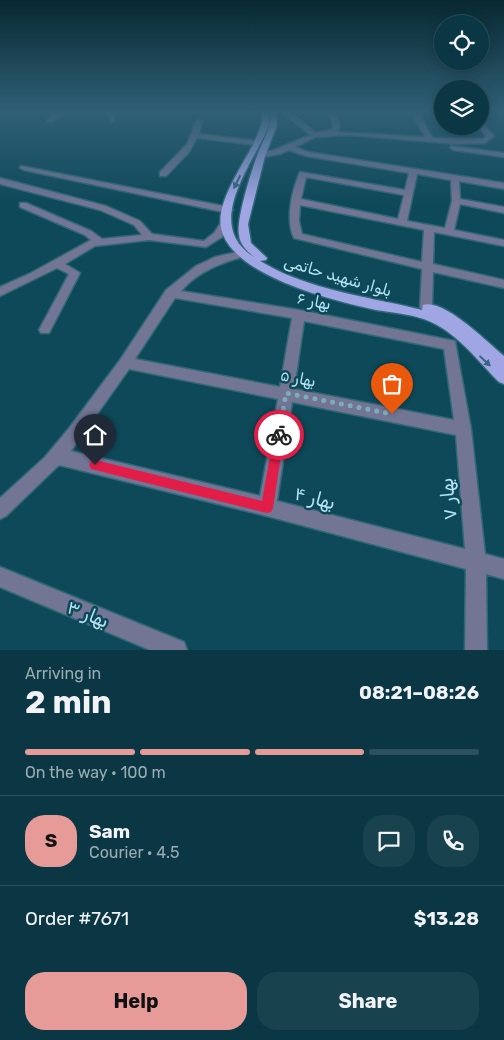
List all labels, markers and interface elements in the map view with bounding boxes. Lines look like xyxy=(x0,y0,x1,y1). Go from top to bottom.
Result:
map controls xyxy=(434,15,489,135)
button: locate xyxy=(434,15,489,70)
button: layers xyxy=(434,80,489,135)
one-way arrow xyxy=(233,175,241,189)
street label: بلوار شهید حاتمی xyxy=(282,252,394,301)
street label: بهار ۶ xyxy=(295,288,333,315)
one-way arrow xyxy=(478,355,490,367)
pin xyxy=(371,363,413,414)
street label: بهار ۵ xyxy=(278,365,317,392)
icon: bag xyxy=(378,370,406,398)
courier xyxy=(254,410,304,460)
pin xyxy=(74,414,116,465)
icon: home xyxy=(81,421,109,449)
icon: bike xyxy=(265,421,293,449)
street label: بهار ۷ xyxy=(434,477,462,521)
street label: بهار ۴ xyxy=(292,482,338,514)
street label: بهار ۳ xyxy=(64,595,112,633)
text: Arriving in xyxy=(25,664,101,683)
text: 08:21–08:26 xyxy=(359,681,479,704)
text: 2 min xyxy=(25,683,112,721)
text: On the way · 100 m xyxy=(25,763,166,782)
button: chat xyxy=(363,815,415,867)
button: phone xyxy=(427,815,479,867)
text: Sam xyxy=(89,820,130,843)
text: S xyxy=(45,829,57,852)
text: Courier · 4.5 xyxy=(89,843,179,862)
text: Order #7671 xyxy=(25,907,129,930)
text: $13.28 xyxy=(414,907,479,930)
button: Help xyxy=(25,972,247,1030)
button: Share xyxy=(257,972,479,1030)

